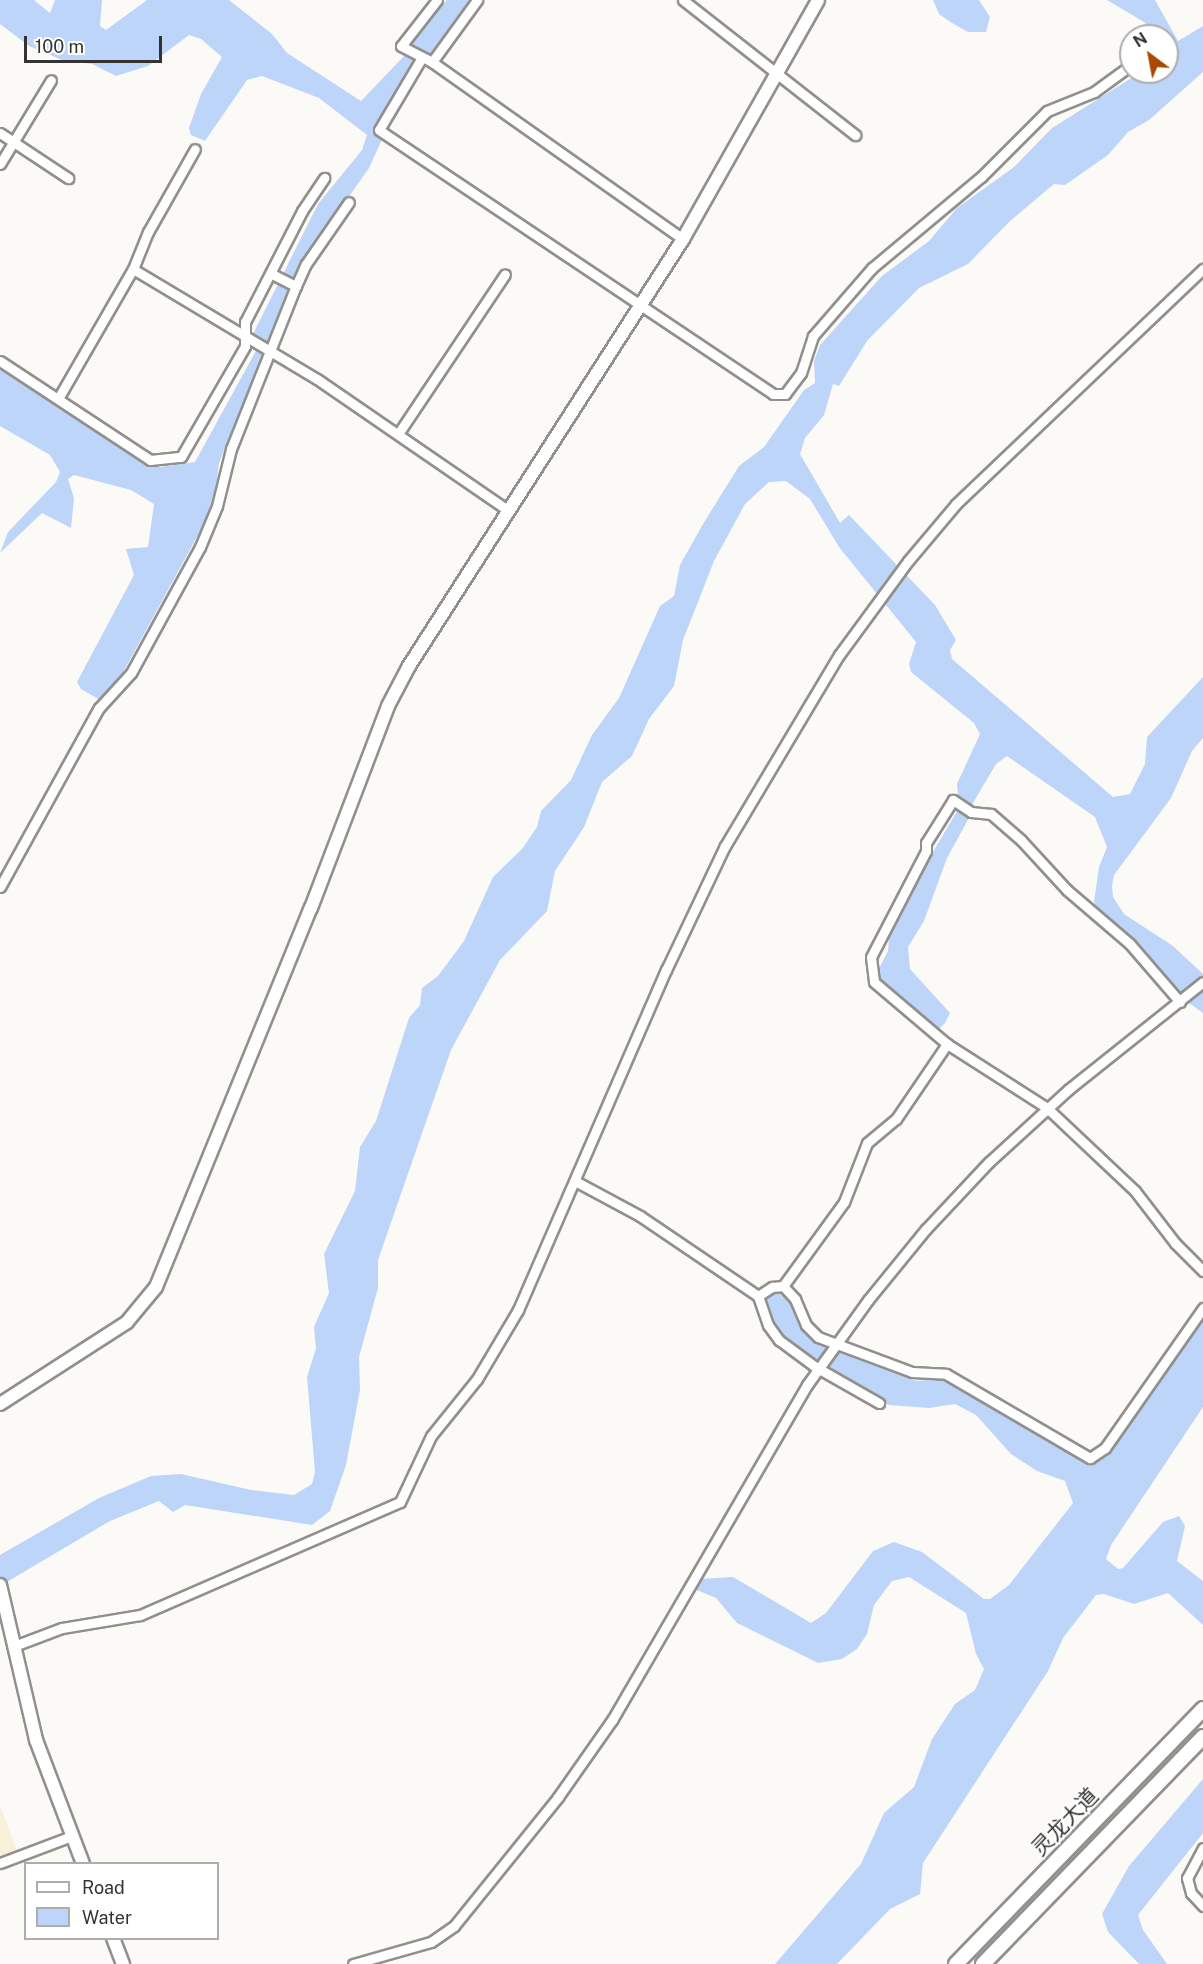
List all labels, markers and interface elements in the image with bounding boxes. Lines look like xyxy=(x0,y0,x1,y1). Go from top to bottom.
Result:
scale bar xyxy=(27,24,165,62)
north arrow xyxy=(1119,24,1179,84)
text: N xyxy=(1130,29,1151,51)
text: 100 m xyxy=(35,36,84,57)
street label: 灵龙大道 xyxy=(1027,1783,1103,1861)
legend xyxy=(24,1862,219,1940)
text: Road xyxy=(82,1877,125,1898)
text: Water xyxy=(82,1907,132,1928)

